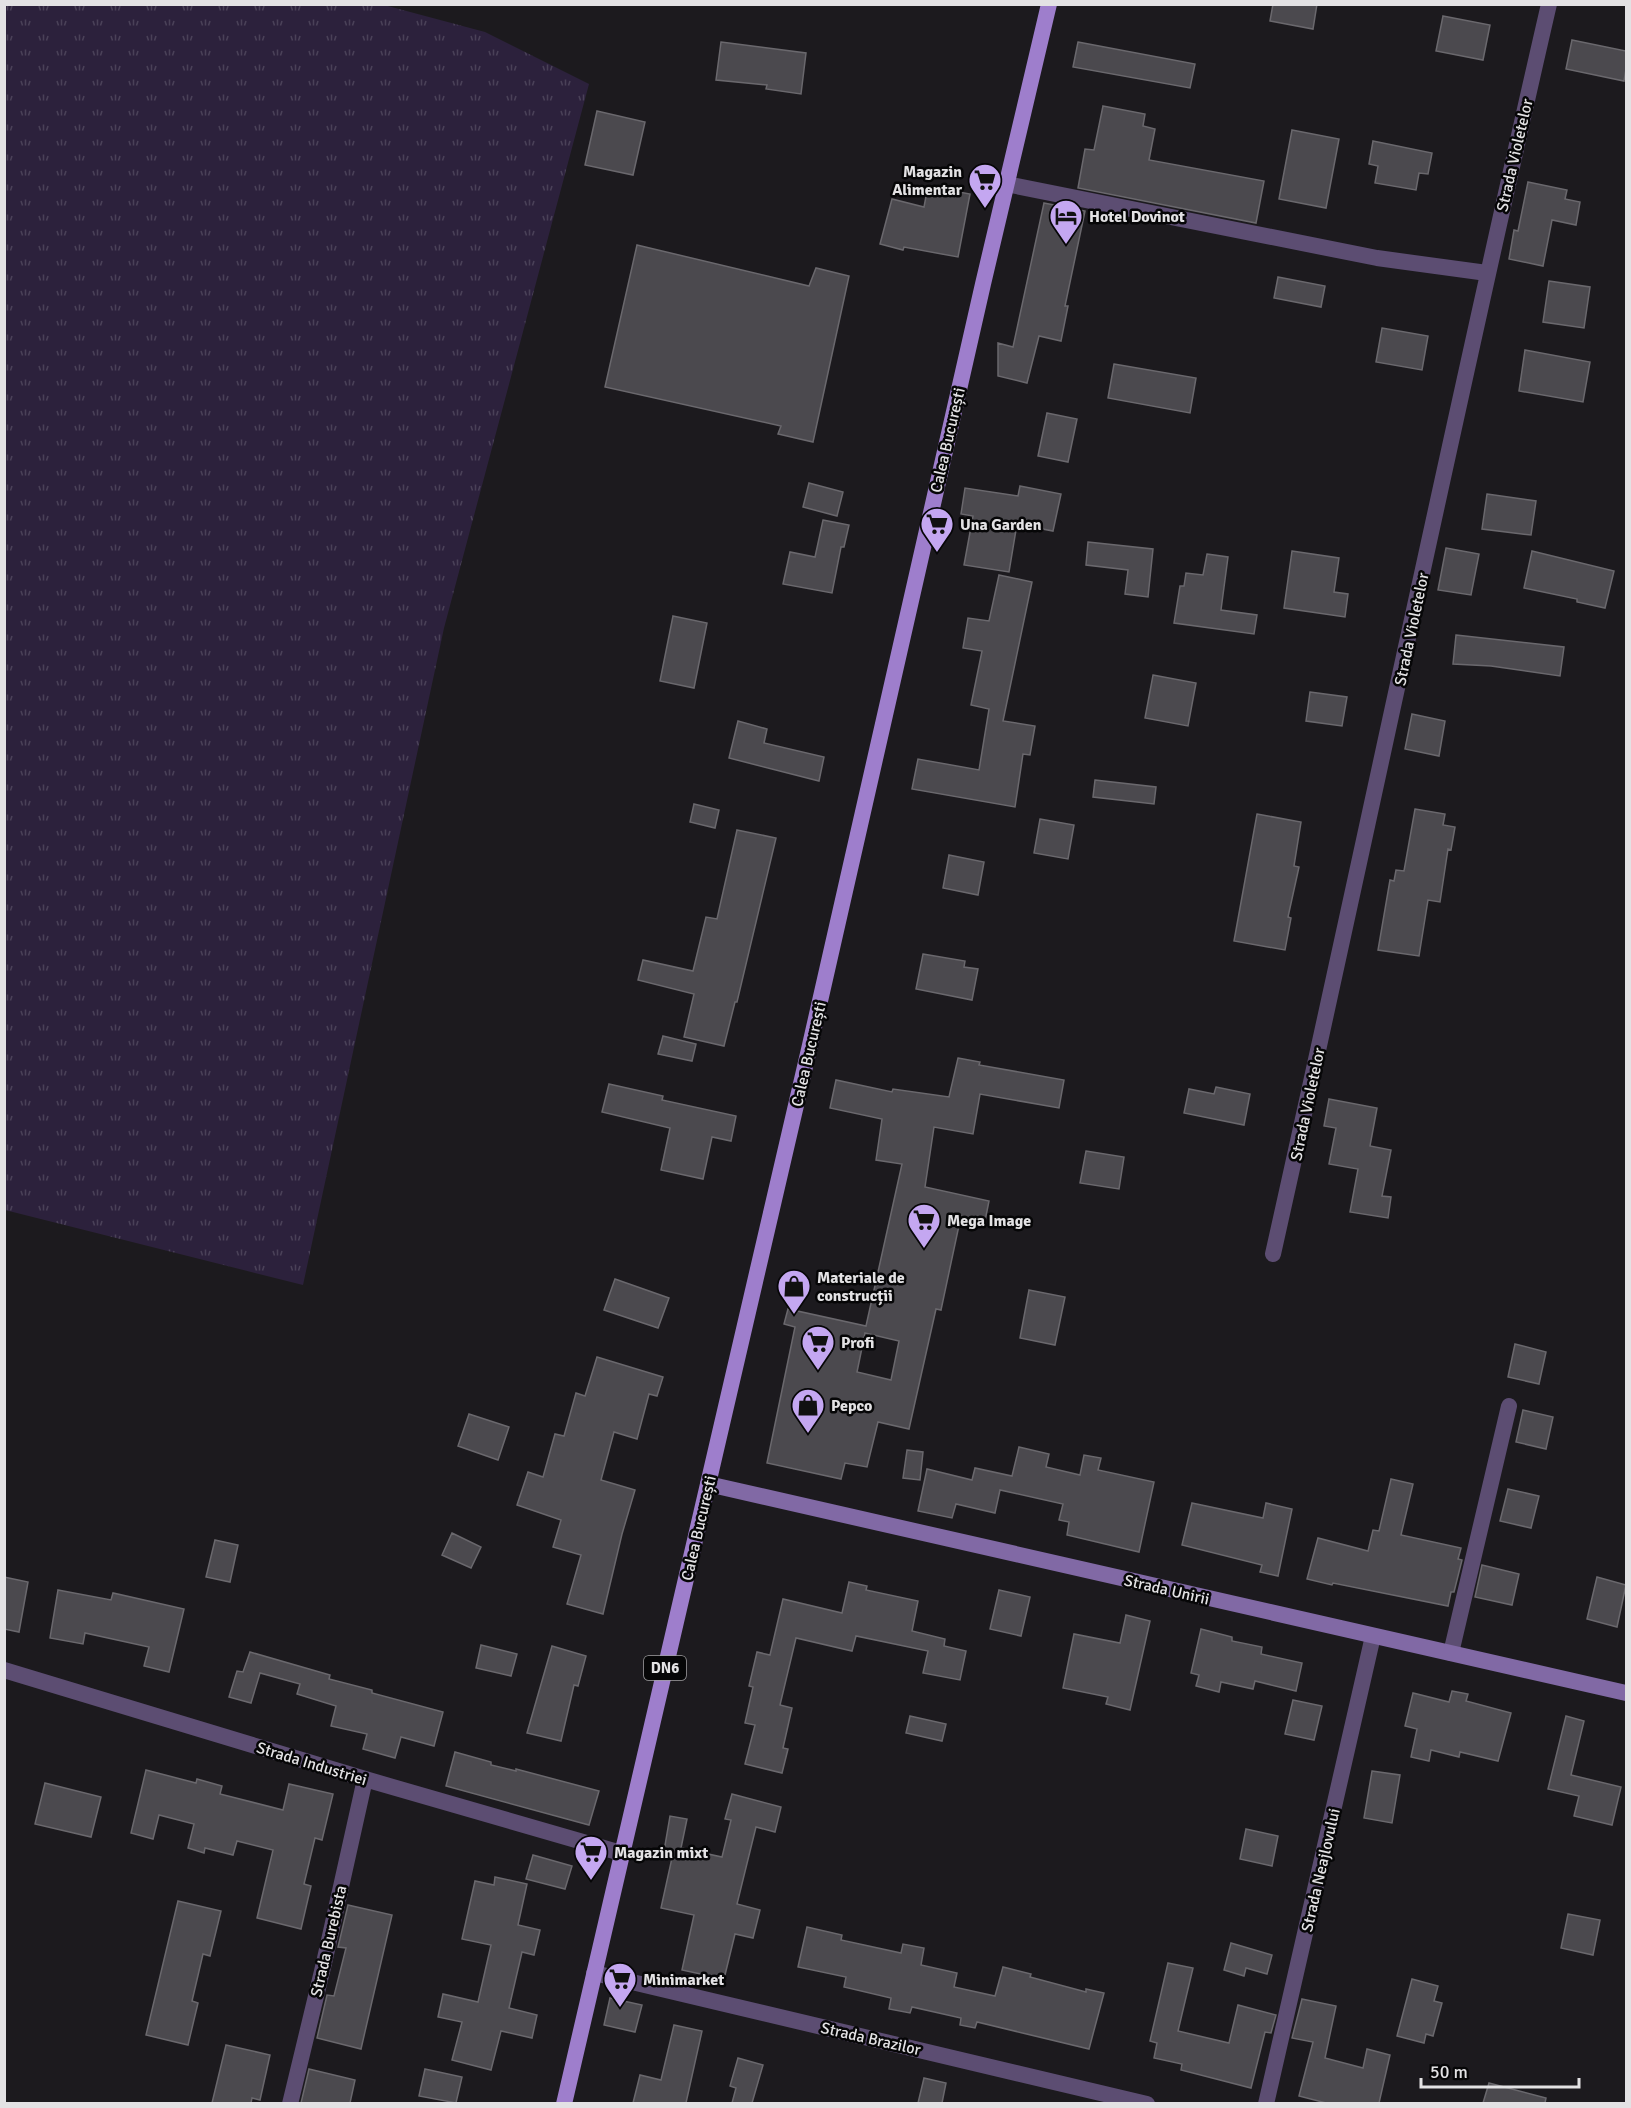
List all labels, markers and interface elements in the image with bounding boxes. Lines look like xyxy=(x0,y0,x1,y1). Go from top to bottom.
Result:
street label: Strada Violetelor xyxy=(1492,97,1538,214)
place label: Magazin Alimentar xyxy=(892,162,963,200)
supermarket icon: Magazin Alimentar xyxy=(967,162,1003,209)
hotel icon: Hotel Dovinot xyxy=(1048,198,1084,245)
place label: Hotel Dovinot xyxy=(1089,207,1185,227)
street label: Calea București xyxy=(926,386,970,495)
supermarket icon: Una Garden xyxy=(919,506,955,553)
place label: Una Garden xyxy=(960,515,1042,535)
street label: Strada Violetelor xyxy=(1390,571,1434,688)
street label: Calea București xyxy=(787,1000,831,1109)
street label: Strada Violetelor xyxy=(1286,1046,1330,1163)
supermarket icon: Mega Image xyxy=(906,1202,942,1249)
place label: Mega Image xyxy=(947,1211,1031,1231)
shop icon: Materiale de construcții xyxy=(776,1268,812,1315)
place label: Materiale de construcții xyxy=(817,1268,905,1306)
supermarket icon: Profi xyxy=(800,1324,836,1371)
place label: Profi xyxy=(841,1333,874,1353)
shop icon: Pepco xyxy=(790,1387,826,1434)
place label: Pepco xyxy=(831,1396,872,1416)
street label: Calea București xyxy=(677,1474,721,1583)
street label: Strada Unirii xyxy=(1122,1570,1211,1610)
road number: DN6 xyxy=(644,1656,686,1680)
street label: Strada Industriei xyxy=(254,1738,369,1790)
street label: Strada Neajlovului xyxy=(1297,1807,1345,1934)
supermarket icon: Magazin mixt xyxy=(573,1834,609,1881)
place label: Magazin mixt xyxy=(614,1843,708,1863)
street label: Strada Burebista xyxy=(306,1883,352,1999)
supermarket icon: Minimarket xyxy=(602,1961,638,2008)
place label: Minimarket xyxy=(643,1970,724,1990)
street label: Strada Brazilor xyxy=(819,2018,923,2060)
scale bar xyxy=(1421,2051,1578,2089)
text: 50 m xyxy=(1430,2061,1468,2083)

